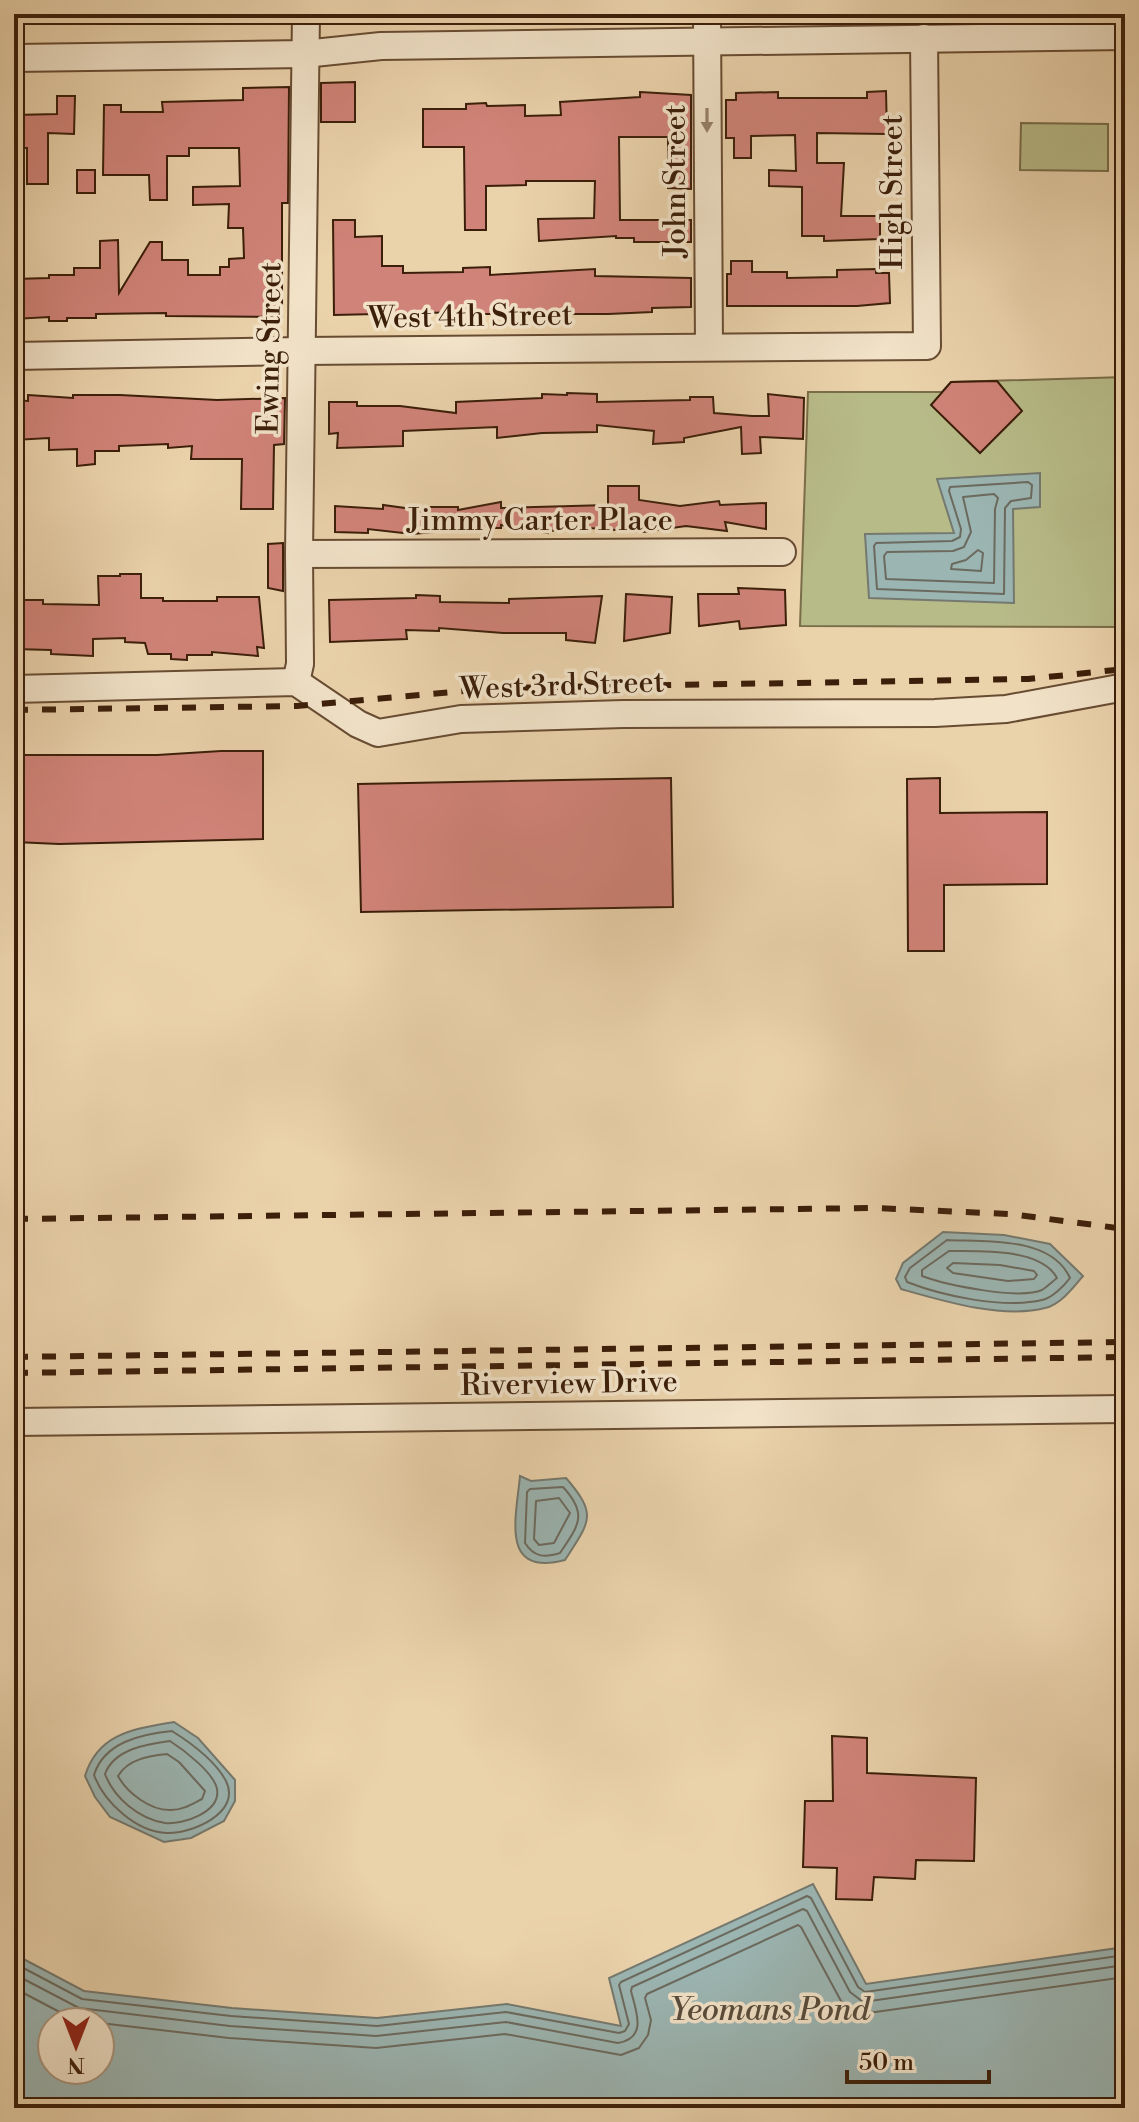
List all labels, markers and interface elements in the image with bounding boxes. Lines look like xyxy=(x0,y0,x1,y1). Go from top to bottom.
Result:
street label: John Street xyxy=(657,104,695,259)
one-way arrow xyxy=(701,108,713,133)
street label: High Street xyxy=(874,114,912,270)
street label: Ewing Street xyxy=(249,261,291,434)
street label: West 4th Street xyxy=(366,296,573,338)
street label: Jimmy Carter Place xyxy=(406,502,673,540)
street label: West 3rd Street xyxy=(458,663,665,709)
street label: Riverview Drive xyxy=(460,1363,678,1405)
water label: Yeomans Pond xyxy=(670,1990,872,2030)
north arrow xyxy=(36,2006,116,2086)
scale bar xyxy=(847,2034,989,2084)
text: 50 m xyxy=(859,2048,914,2078)
text: N xyxy=(67,2051,85,2078)

